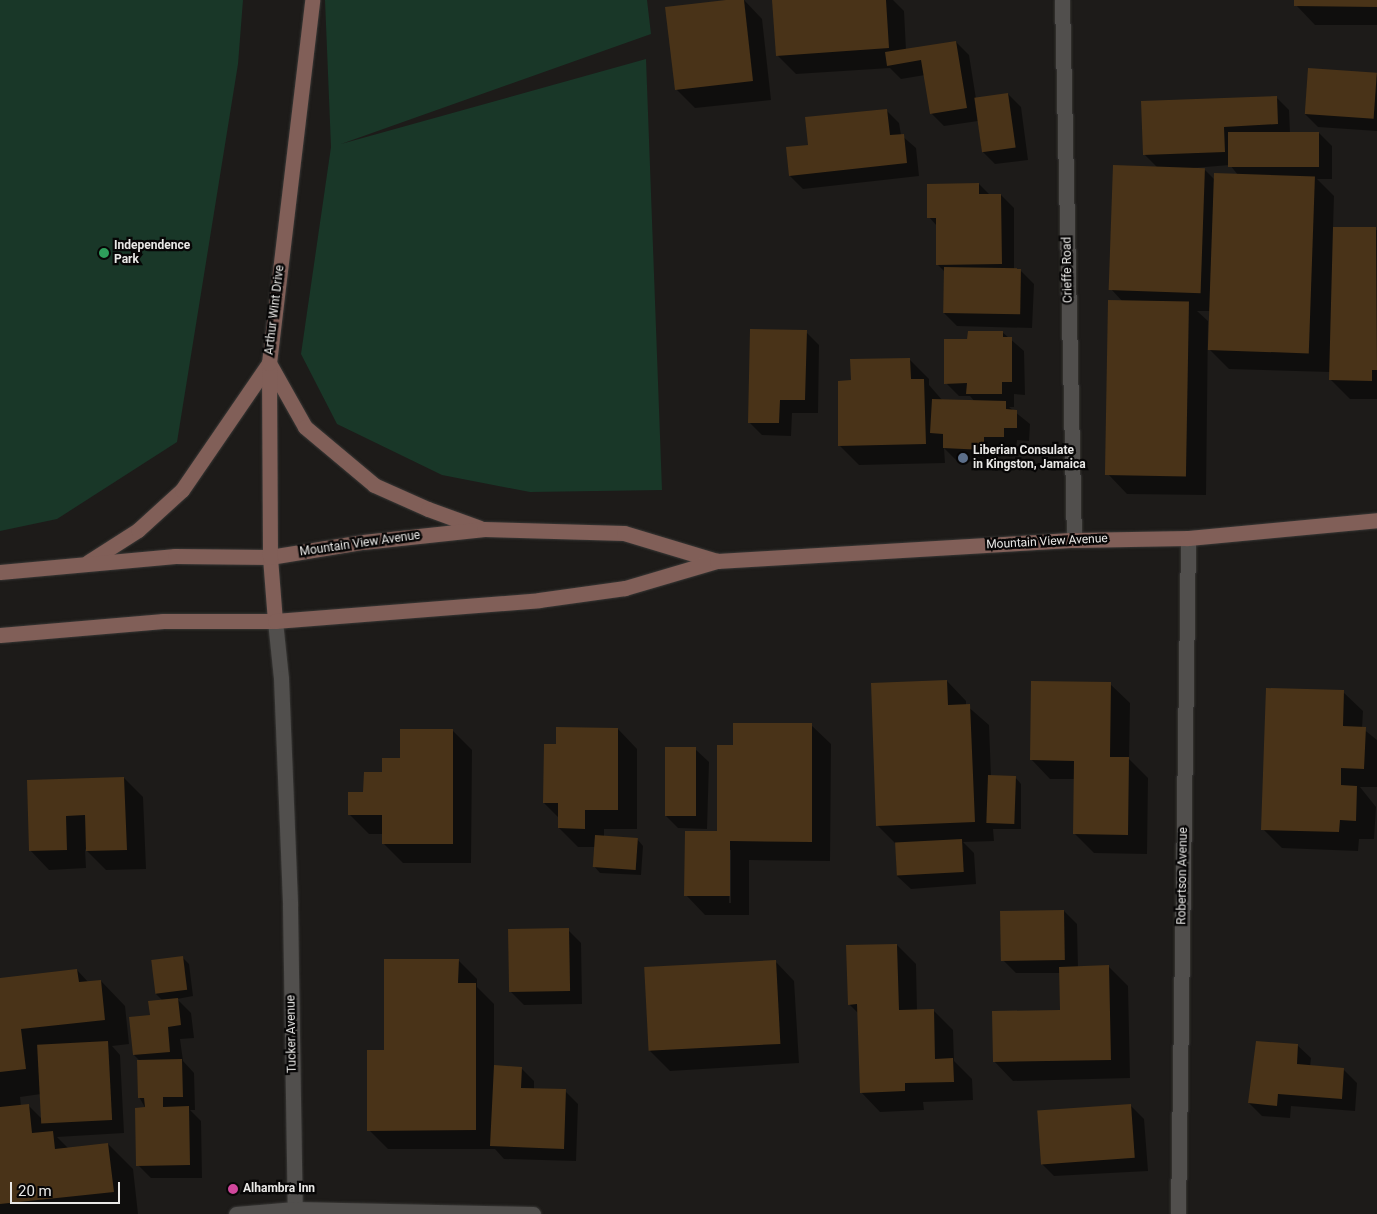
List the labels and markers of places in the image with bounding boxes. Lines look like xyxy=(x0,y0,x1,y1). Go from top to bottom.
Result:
place label: Independence Park xyxy=(114,239,190,267)
marker: Independence Park xyxy=(98,247,110,259)
place label: Liberian Consulate in Kingston, Jamaica xyxy=(973,444,1086,472)
marker: Liberian Consulate in Kingston, Jamaica xyxy=(957,452,969,464)
place label: Alhambra Inn xyxy=(243,1182,315,1196)
marker: Alhambra Inn xyxy=(227,1183,239,1195)

